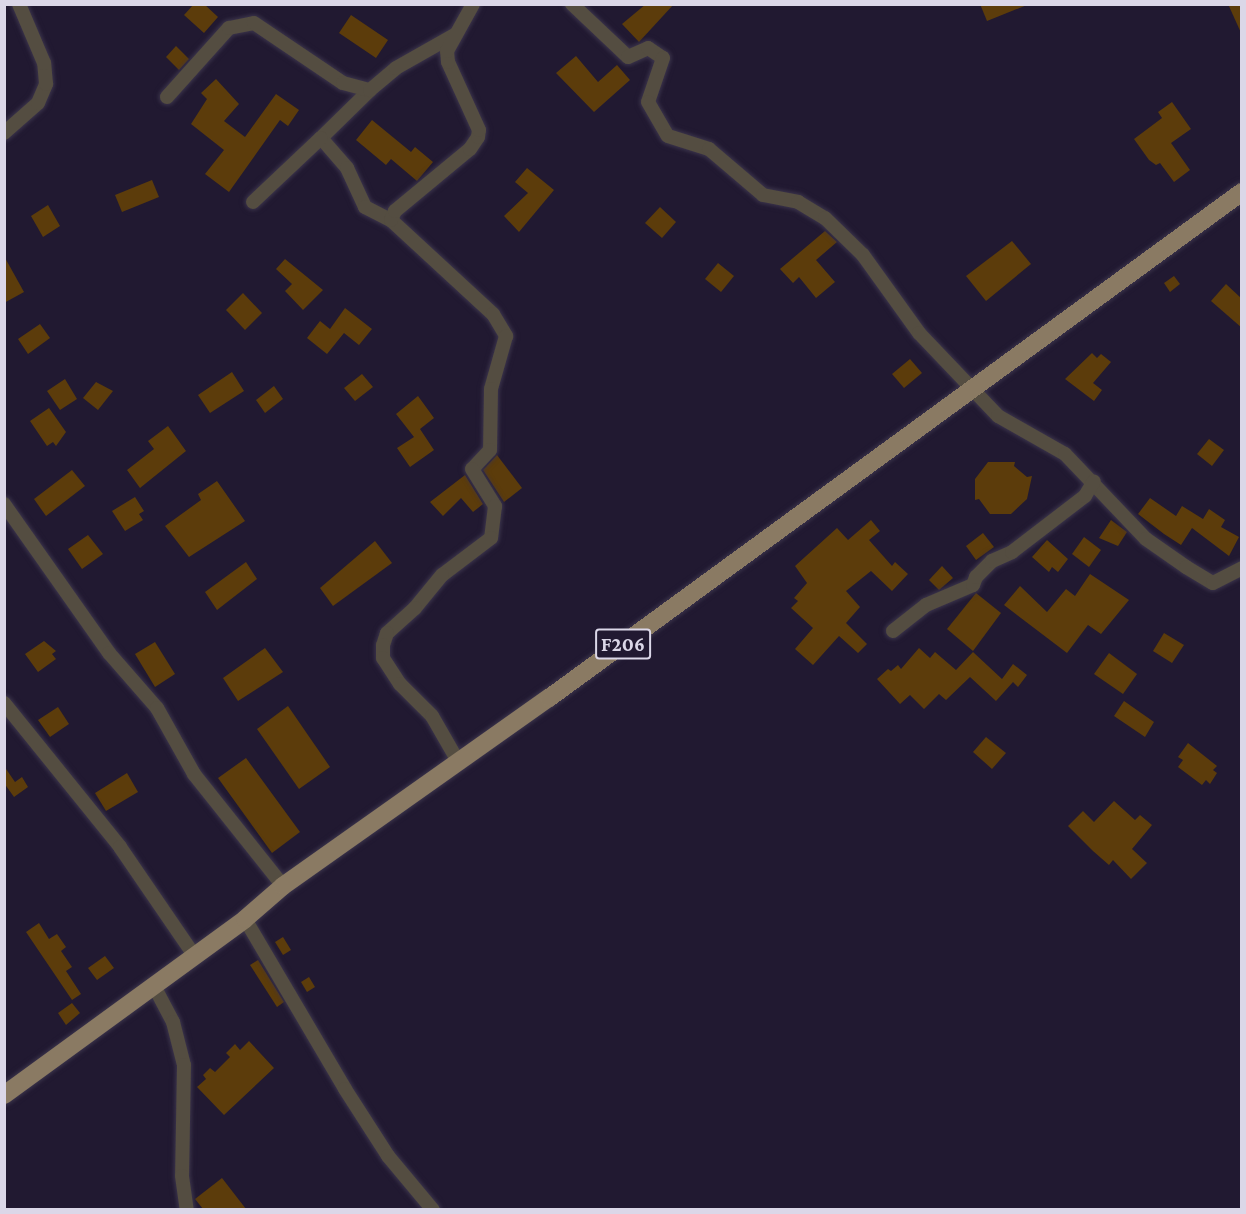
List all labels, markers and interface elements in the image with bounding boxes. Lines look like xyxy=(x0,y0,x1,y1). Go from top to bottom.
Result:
road number: F206 xyxy=(594,627,652,661)

